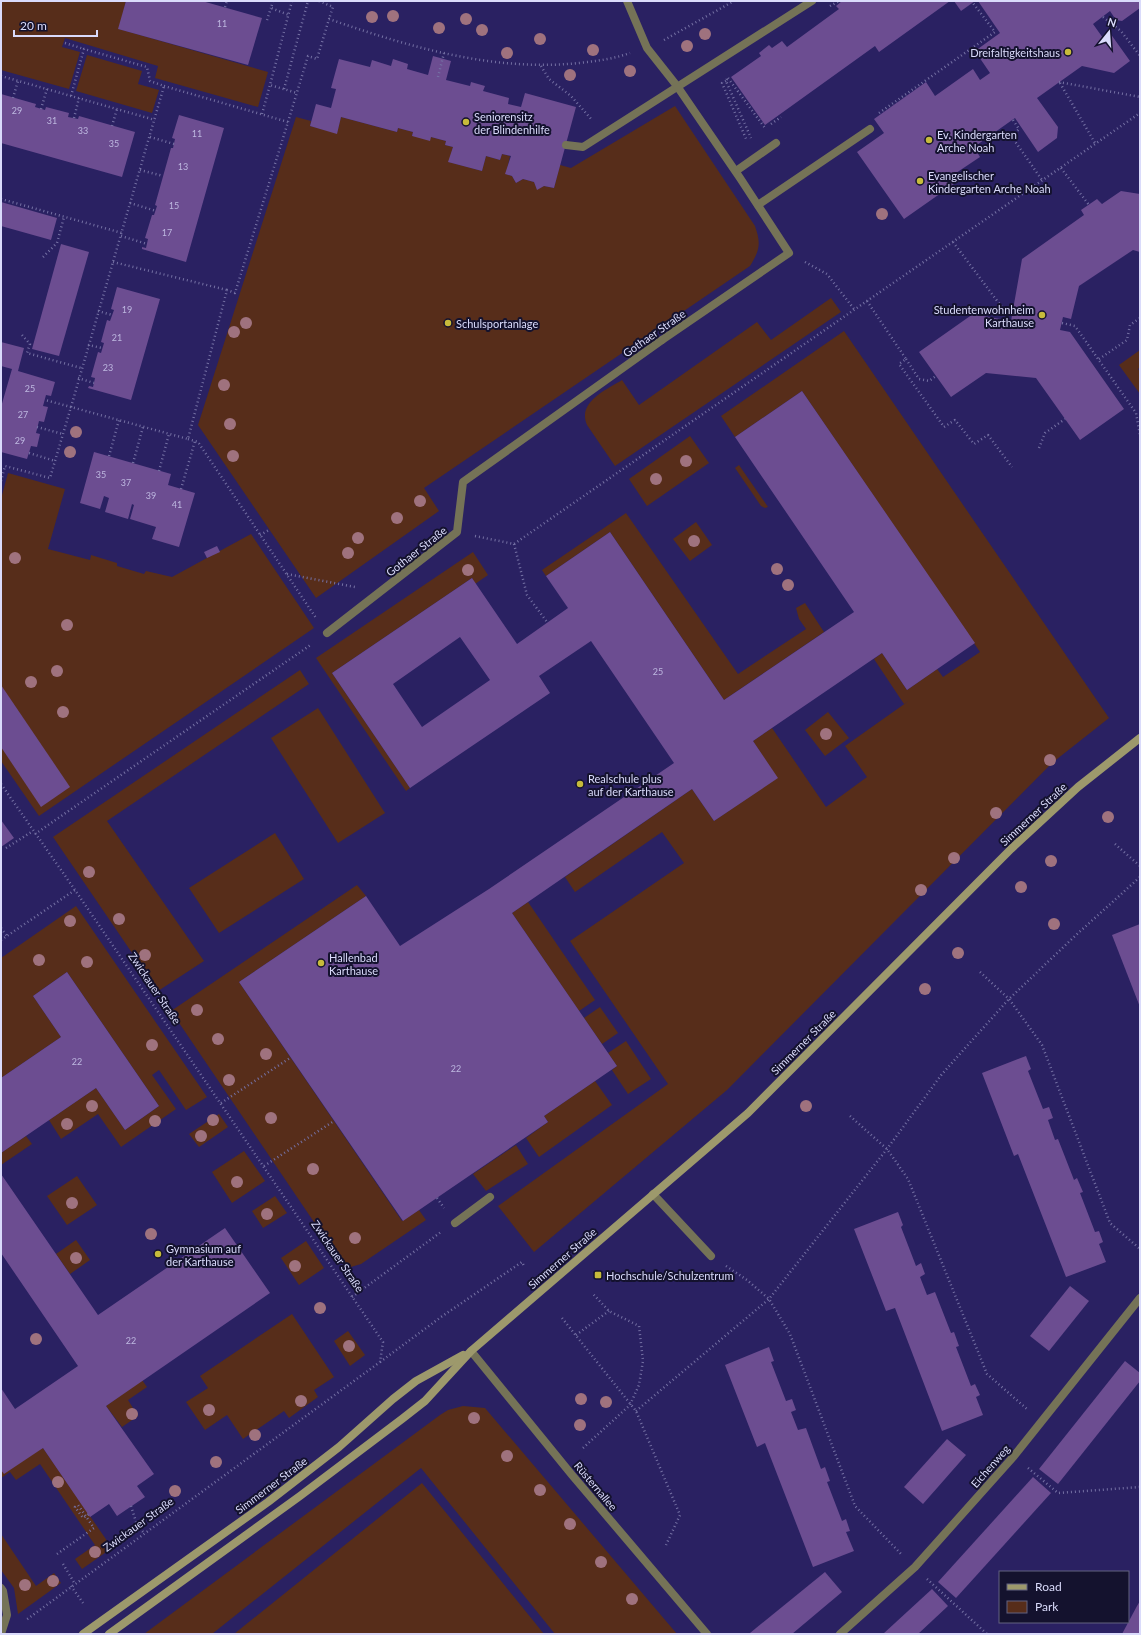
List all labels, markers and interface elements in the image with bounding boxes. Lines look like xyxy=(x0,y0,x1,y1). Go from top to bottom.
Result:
scale bar xyxy=(14,12,97,38)
north arrow xyxy=(1089,12,1129,52)
text: N xyxy=(1106,15,1118,29)
text: 20 m xyxy=(20,18,47,33)
house number: 11 xyxy=(217,18,227,29)
place label: Dreifaltigkeitshaus xyxy=(970,46,1060,59)
marker: Dreifaltigkeitshaus xyxy=(1063,47,1073,57)
house number: 29 xyxy=(12,105,22,116)
place label: Seniorensitz der Blindenhilfe xyxy=(474,110,550,136)
house number: 31 xyxy=(47,115,57,126)
marker: Seniorensitz der Blindenhilfe xyxy=(461,117,471,127)
house number: 33 xyxy=(78,125,88,136)
house number: 11 xyxy=(192,128,202,139)
place label: Ev. Kindergarten Arche Noah xyxy=(937,128,1017,154)
marker: Ev. Kindergarten Arche Noah xyxy=(924,135,934,145)
house number: 35 xyxy=(109,138,119,149)
house number: 13 xyxy=(178,161,188,172)
place label: Evangelischer Kindergarten Arche Noah xyxy=(928,169,1051,195)
marker: Evangelischer Kindergarten Arche Noah xyxy=(915,176,925,186)
house number: 15 xyxy=(169,200,179,211)
house number: 17 xyxy=(162,227,172,238)
place label: Studentenwohnheim Karthause xyxy=(934,303,1034,329)
house number: 19 xyxy=(122,304,132,315)
street label: Gothaer Straße xyxy=(620,307,688,359)
marker: Studentenwohnheim Karthause xyxy=(1037,310,1047,320)
place label: Schulsportanlage xyxy=(456,317,538,330)
marker: Schulsportanlage xyxy=(443,318,453,328)
house number: 21 xyxy=(112,332,122,343)
house number: 23 xyxy=(103,362,113,373)
house number: 25 xyxy=(25,383,35,394)
house number: 27 xyxy=(18,409,28,420)
house number: 29 xyxy=(15,435,25,446)
house number: 35 xyxy=(96,469,106,480)
house number: 37 xyxy=(121,477,131,488)
house number: 39 xyxy=(146,490,156,501)
house number: 41 xyxy=(172,499,182,510)
street label: Gothaer Straße xyxy=(383,523,449,579)
house number: 25 xyxy=(653,666,663,677)
place label: Realschule plus auf der Karthause xyxy=(588,772,674,798)
marker: Realschule plus auf der Karthause xyxy=(575,779,585,789)
street label: Simmerner Straße xyxy=(997,780,1069,848)
street label: Zwickauer Straße xyxy=(126,950,184,1026)
place label: Hallenbad Karthause xyxy=(329,951,378,977)
marker: Hallenbad Karthause xyxy=(316,958,326,968)
street label: Simmerner Straße xyxy=(768,1007,838,1077)
house number: 22 xyxy=(72,1056,82,1067)
house number: 22 xyxy=(451,1063,461,1074)
street label: Zwickauer Straße xyxy=(309,1218,367,1294)
street label: Simmerner Straße xyxy=(525,1225,599,1291)
place label: Gymnasium auf der Karthause xyxy=(166,1242,241,1268)
marker: Gymnasium auf der Karthause xyxy=(153,1249,163,1259)
place label: Hochschule/Schulzentrum xyxy=(606,1269,733,1282)
marker: Hochschule/Schulzentrum xyxy=(593,1270,603,1280)
house number: 22 xyxy=(126,1335,136,1346)
street label: Eichenweg xyxy=(968,1442,1012,1490)
street label: Simmerner Straße xyxy=(233,1454,309,1516)
street label: Rüsternallee xyxy=(572,1459,620,1513)
street label: Zwickauer Straße xyxy=(100,1494,176,1554)
legend xyxy=(999,1571,1129,1623)
text: Road xyxy=(1035,1579,1062,1594)
text: Park xyxy=(1035,1599,1059,1614)

